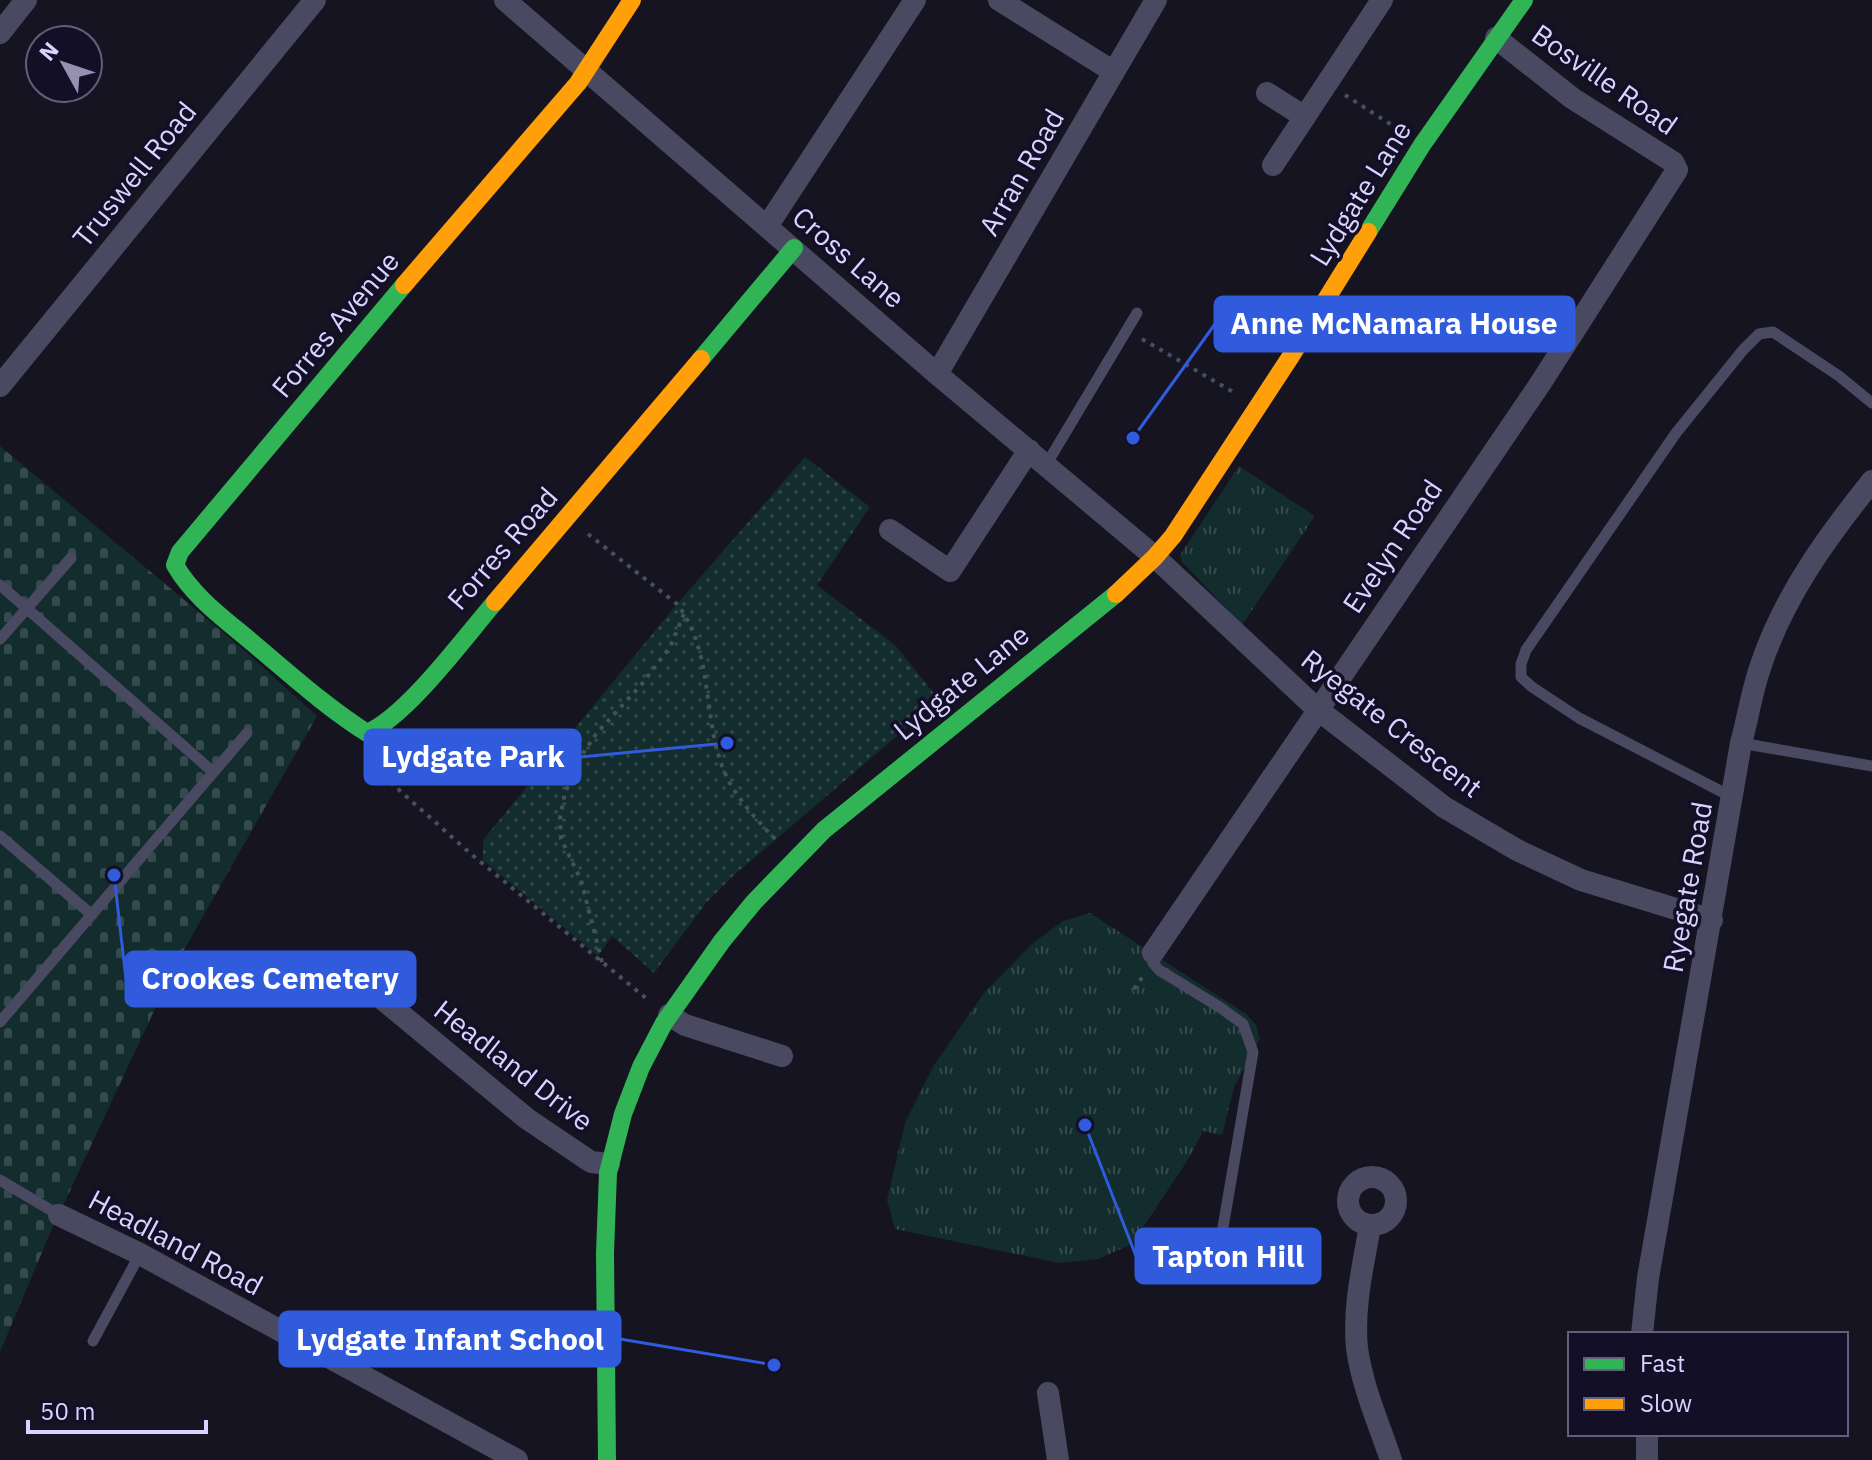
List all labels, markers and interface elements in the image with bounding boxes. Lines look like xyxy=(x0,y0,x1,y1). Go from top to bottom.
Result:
street label: Bosville Road xyxy=(1525,15,1685,143)
north arrow xyxy=(24,24,104,104)
text: N xyxy=(32,35,65,66)
street label: Truswell Road xyxy=(64,94,204,254)
street label: Arran Road xyxy=(970,102,1072,242)
street label: Lydgate Lane xyxy=(1301,113,1419,273)
street label: Cross Lane xyxy=(785,198,913,316)
street label: Forres Avenue xyxy=(263,243,407,405)
callout: Anne McNamara House xyxy=(1215,297,1574,351)
text: Anne McNamara House xyxy=(1230,303,1558,342)
street label: Evelyn Road xyxy=(1334,472,1450,620)
street label: Forres Road xyxy=(438,479,566,617)
street label: Lydgate Lane xyxy=(885,616,1037,748)
street label: Ryegate Crescent xyxy=(1294,641,1490,805)
callout: Lydgate Park xyxy=(365,730,580,784)
text: Lydgate Park xyxy=(381,736,565,775)
street label: Ryegate Road xyxy=(1654,799,1720,975)
callout: Crookes Cemetery xyxy=(126,952,415,1006)
text: Crookes Cemetery xyxy=(141,958,399,997)
street label: Headland Drive xyxy=(427,991,601,1139)
street label: Headland Road xyxy=(83,1181,269,1303)
callout: Tapton Hill xyxy=(1136,1229,1320,1283)
text: Tapton Hill xyxy=(1152,1236,1304,1275)
callout: Lydgate Infant School xyxy=(280,1312,620,1366)
text: Lydgate Infant School xyxy=(296,1319,604,1358)
legend xyxy=(1568,1332,1848,1436)
text: Fast xyxy=(1640,1347,1685,1379)
scale bar xyxy=(28,1384,206,1434)
text: Slow xyxy=(1640,1387,1692,1419)
text: 50 m xyxy=(40,1395,95,1427)

